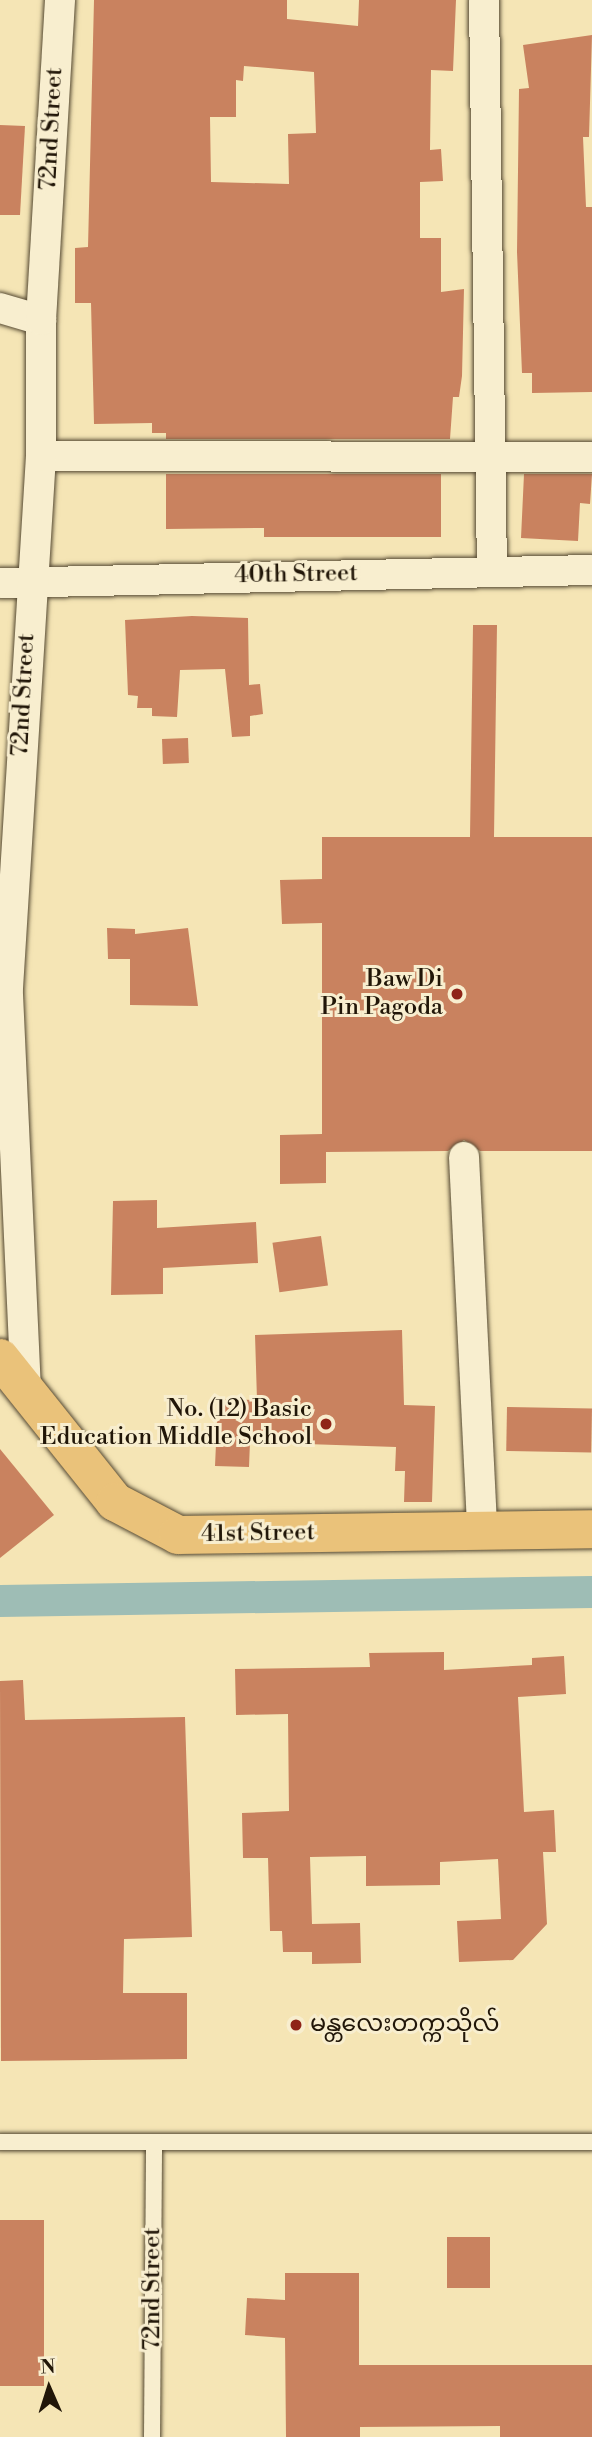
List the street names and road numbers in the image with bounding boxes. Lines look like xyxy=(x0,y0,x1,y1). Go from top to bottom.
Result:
street label: 72nd Street xyxy=(34,67,70,191)
street label: 40th Street xyxy=(234,560,358,590)
street label: 72nd Street xyxy=(6,633,42,757)
street label: 41st Street xyxy=(201,1519,315,1549)
street label: 72nd Street xyxy=(139,2227,167,2351)

